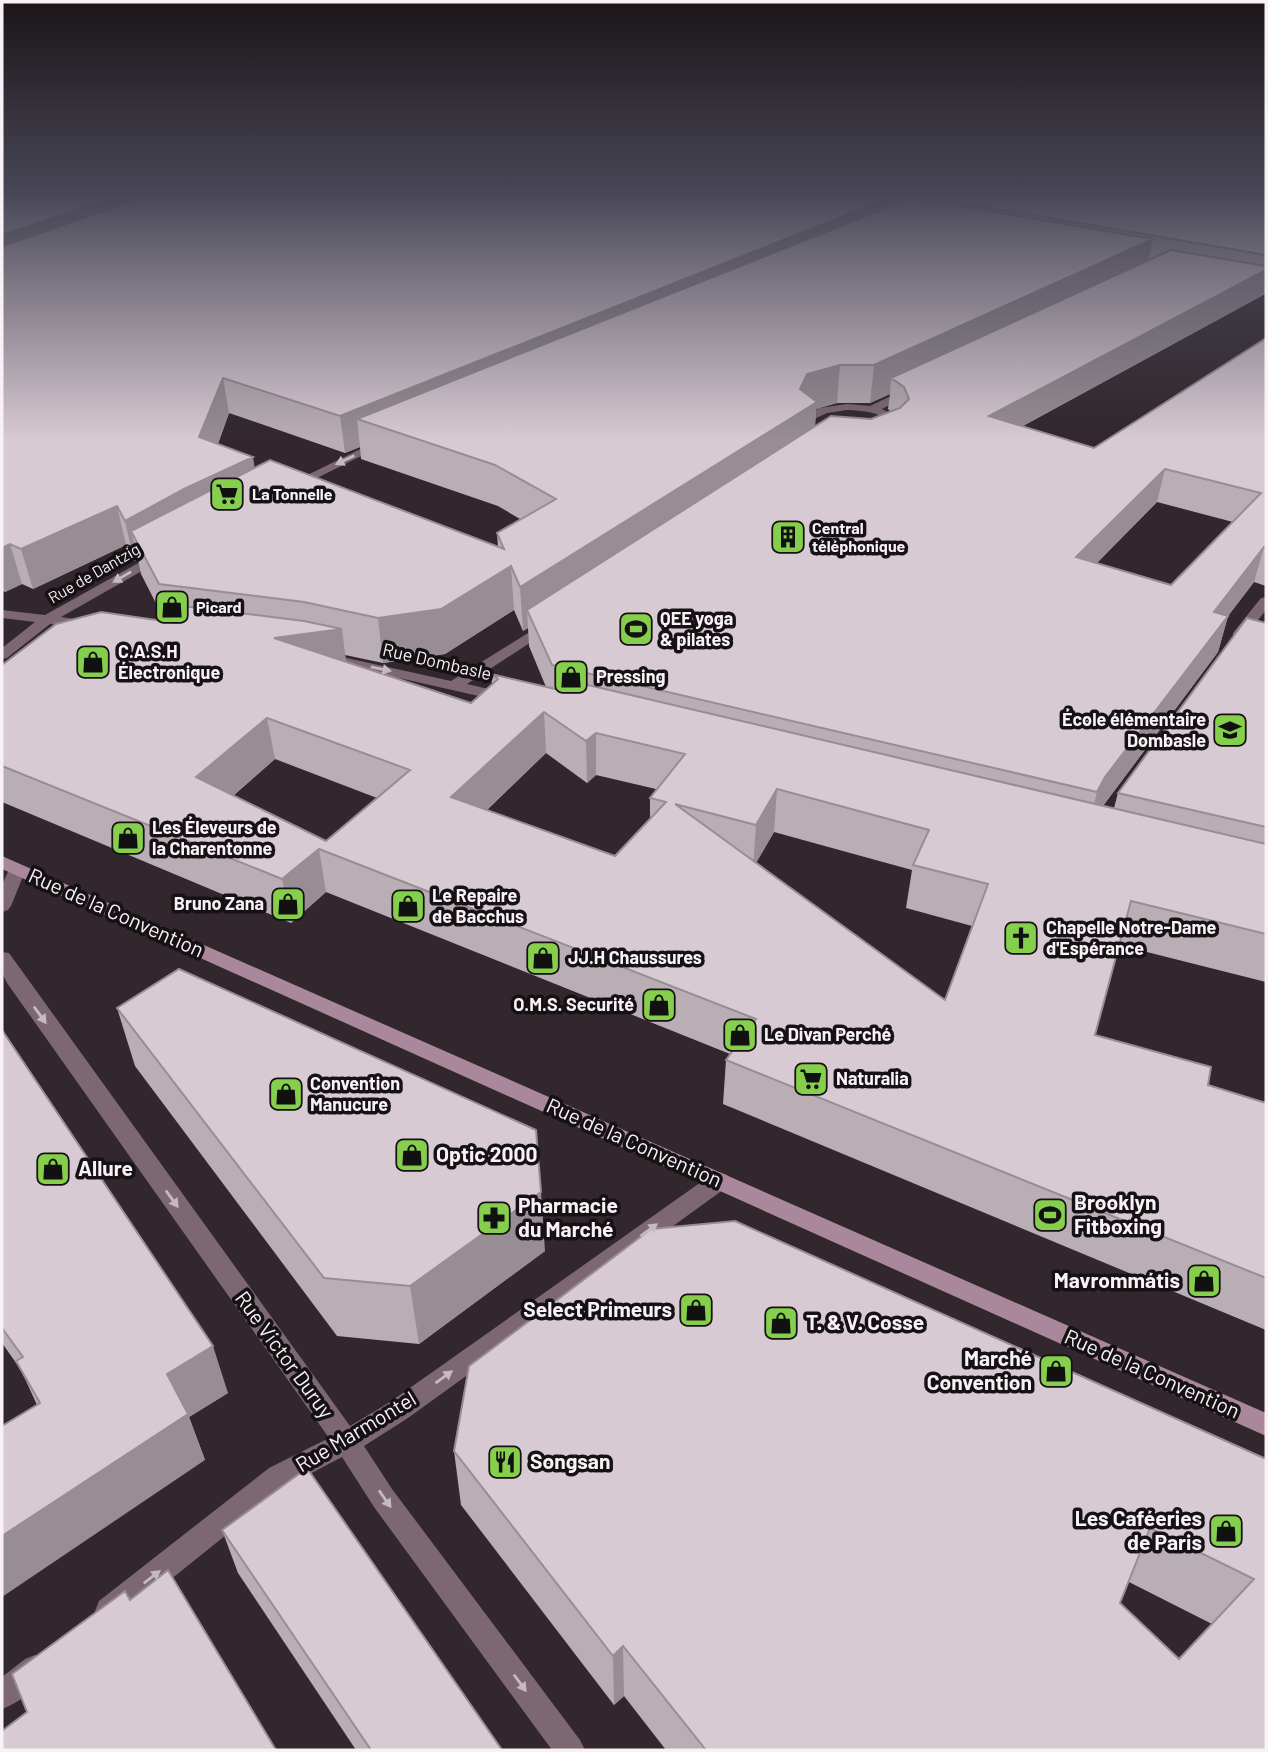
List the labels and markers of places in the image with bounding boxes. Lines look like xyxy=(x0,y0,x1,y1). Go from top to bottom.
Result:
supermarket icon: La Tonnelle xyxy=(208,475,246,513)
place label: La Tonnelle xyxy=(252,484,333,503)
building icon: Central téléphonique xyxy=(769,518,807,556)
place label: Central téléphonique xyxy=(812,518,906,555)
shop icon: Picard xyxy=(153,588,191,626)
place label: Picard xyxy=(196,597,242,616)
place label: QEE yoga & pilates xyxy=(660,607,733,650)
sports icon: QEE yoga & pilates xyxy=(617,610,655,648)
place label: C.A.S.H Électronique xyxy=(118,640,220,683)
shop icon: C.A.S.H Électronique xyxy=(74,643,112,681)
shop icon: Pressing xyxy=(552,658,590,696)
place label: Pressing xyxy=(596,665,666,687)
place label: École élémentaire Dombasle xyxy=(1062,708,1206,751)
school or university icon: École élémentaire Dombasle xyxy=(1211,711,1249,749)
place label: Les Éleveurs de la Charentonne xyxy=(152,816,277,859)
shop icon: Les Éleveurs de la Charentonne xyxy=(109,819,147,857)
place label: Le Repaire de Bacchus xyxy=(432,884,524,927)
shop icon: Bruno Zana xyxy=(269,885,307,923)
shop icon: Le Repaire de Bacchus xyxy=(389,887,427,925)
place label: Bruno Zana xyxy=(174,892,264,914)
place label: Chapelle Notre-Dame d'Espérance xyxy=(1046,916,1216,959)
church icon: Chapelle Notre-Dame d'Espérance xyxy=(1002,919,1040,957)
shop icon: JJ.H Chaussures xyxy=(524,939,562,977)
place label: JJ.H Chaussures xyxy=(568,946,702,968)
shop icon: O.M.S. Securité xyxy=(640,986,678,1024)
place label: O.M.S. Securité xyxy=(513,993,634,1015)
shop icon: Le Divan Perché xyxy=(721,1016,759,1054)
place label: Le Divan Perché xyxy=(764,1023,891,1045)
supermarket icon: Naturalia xyxy=(792,1060,830,1098)
place label: Naturalia xyxy=(836,1067,909,1089)
place label: Convention Manucure xyxy=(310,1072,400,1115)
shop icon: Convention Manucure xyxy=(267,1075,305,1113)
shop icon: Optic 2000 xyxy=(393,1136,431,1174)
place label: Optic 2000 xyxy=(436,1141,537,1166)
shop icon: Allure xyxy=(34,1150,72,1188)
place label: Allure xyxy=(78,1155,133,1180)
place label: Brooklyn Fitboxing xyxy=(1074,1189,1162,1238)
place label: Pharmacie du Marché xyxy=(518,1192,618,1241)
sports icon: Brooklyn Fitboxing xyxy=(1031,1196,1069,1234)
pharmacy icon: Pharmacie du Marché xyxy=(475,1199,513,1237)
shop icon: Mavrommátis xyxy=(1185,1262,1223,1300)
place label: Mavrommátis xyxy=(1054,1267,1180,1292)
shop icon: Select Primeurs xyxy=(677,1291,715,1329)
place label: Select Primeurs xyxy=(523,1296,672,1321)
shop icon: T. & V. Cosse xyxy=(762,1304,800,1342)
place label: T. & V. Cosse xyxy=(806,1309,924,1334)
place label: Marché Convention xyxy=(927,1345,1032,1394)
shop icon: Marché Convention xyxy=(1037,1352,1075,1390)
restaurant icon: Songsan xyxy=(486,1443,524,1481)
place label: Songsan xyxy=(530,1448,610,1473)
place label: Les Caféeries de Paris xyxy=(1075,1505,1202,1554)
shop icon: Les Caféeries de Paris xyxy=(1207,1512,1245,1550)

